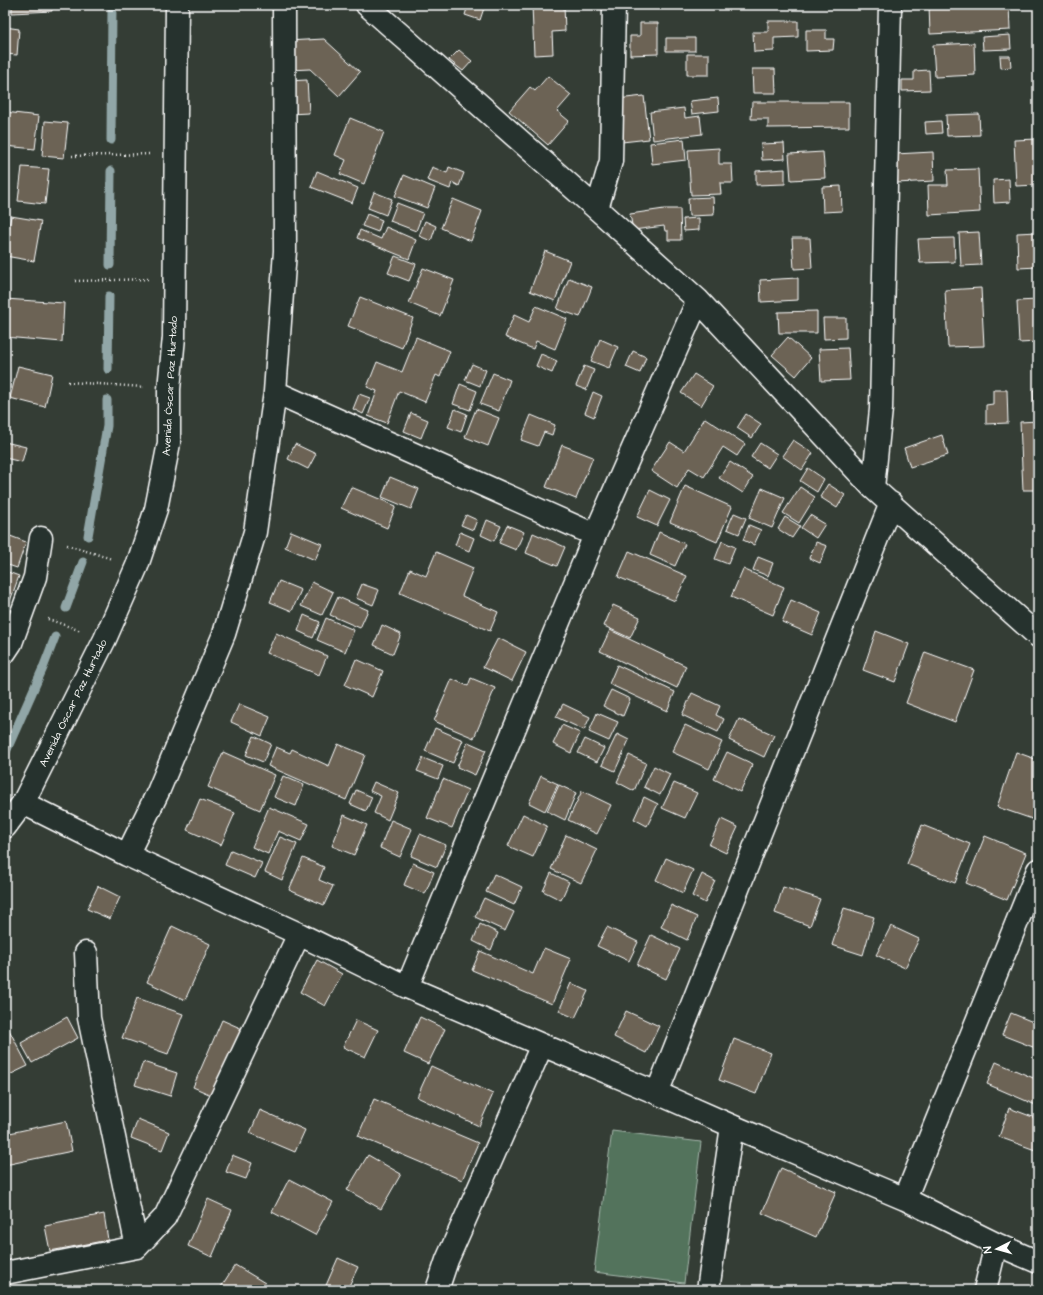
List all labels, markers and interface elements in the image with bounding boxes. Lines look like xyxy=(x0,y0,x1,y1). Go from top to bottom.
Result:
street label: Avenida Óscar Paz Hurtado xyxy=(159,315,181,456)
street label: Avenida Óscar Paz Hurtado xyxy=(36,636,111,769)
north arrow xyxy=(977,1229,1017,1269)
text: N xyxy=(980,1246,995,1254)

